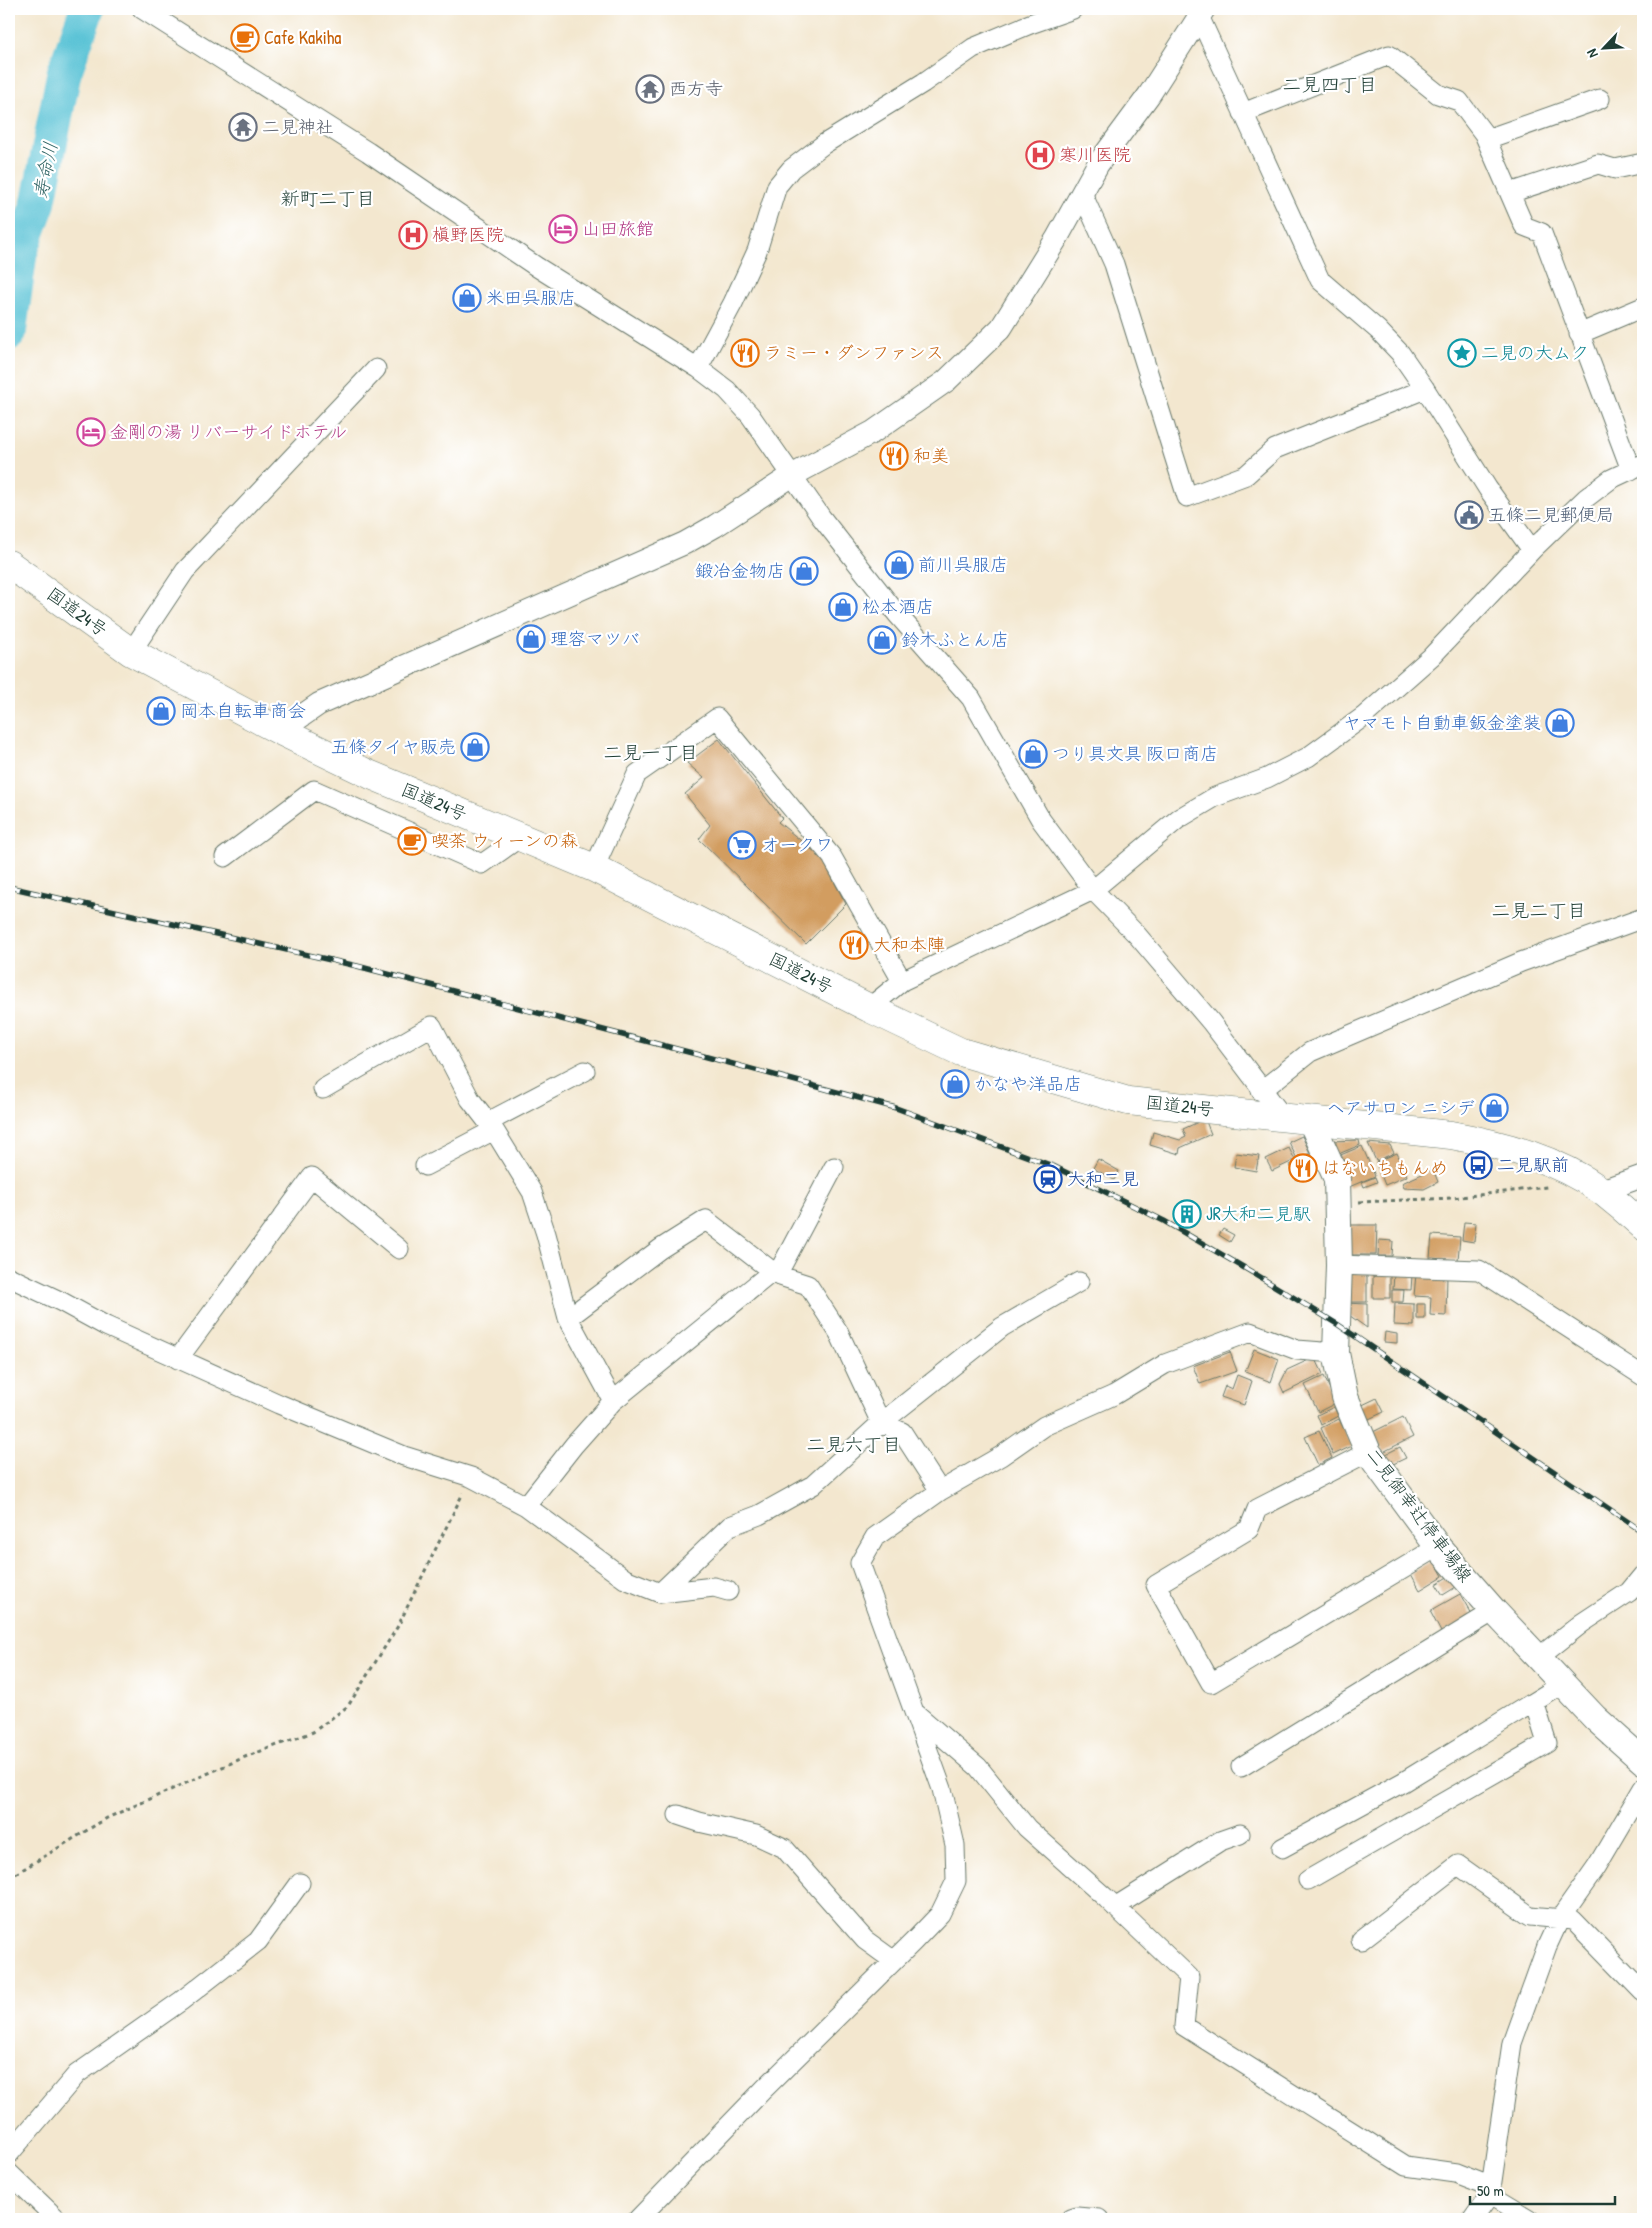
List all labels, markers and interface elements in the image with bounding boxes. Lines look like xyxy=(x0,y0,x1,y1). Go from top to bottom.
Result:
north arrow xyxy=(1580,22,1630,72)
cafe icon: Cafe Kakiha xyxy=(230,23,260,53)
place label: Cafe Kakiha xyxy=(264,25,341,50)
text: N xyxy=(1581,46,1602,61)
district label: 二見四丁目 xyxy=(1282,71,1378,97)
temple icon: 西方寺 xyxy=(635,74,665,104)
place label: 西方寺 xyxy=(669,76,723,101)
temple icon: 二見神社 xyxy=(228,112,258,142)
place label: 二見神社 xyxy=(262,114,334,139)
water label: 寿命川 xyxy=(27,140,63,200)
hospital icon: 寒川医院 xyxy=(1025,140,1055,170)
place label: 寒川医院 xyxy=(1059,142,1131,167)
district label: 新町二丁目 xyxy=(280,185,376,211)
hotel icon: 山田旅館 xyxy=(548,214,578,244)
place label: 山田旅館 xyxy=(582,216,654,241)
hospital icon: 槇野医院 xyxy=(398,220,428,250)
place label: 槇野医院 xyxy=(432,222,504,247)
shop icon: 米田呉服店 xyxy=(452,283,482,313)
place label: 米田呉服店 xyxy=(486,285,576,310)
restaurant icon: ラミー・ダンファンス xyxy=(730,338,760,368)
place icon: 二見の大ムク xyxy=(1447,338,1477,368)
place label: ラミー・ダンファンス xyxy=(764,340,944,365)
place label: 二見の大ムク xyxy=(1481,340,1589,365)
hotel icon: 金剛の湯 リバーサイドホテル xyxy=(76,417,106,447)
place label: 金剛の湯 リバーサイドホテル xyxy=(110,419,347,444)
restaurant icon: 和美 xyxy=(879,441,909,471)
place label: 和美 xyxy=(913,443,949,468)
public building icon: 五條二見郵便局 xyxy=(1454,500,1484,530)
place label: 五條二見郵便局 xyxy=(1488,502,1614,527)
shop icon: 前川呉服店 xyxy=(884,550,914,580)
place label: 前川呉服店 xyxy=(918,552,1008,577)
shop icon: 鍛冶金物店 xyxy=(789,556,819,586)
place label: 鍛冶金物店 xyxy=(695,558,785,583)
street label: 国道24号 xyxy=(42,581,113,642)
shop icon: 松本酒店 xyxy=(828,592,858,622)
place label: 松本酒店 xyxy=(862,594,934,619)
shop icon: 理容マツバ xyxy=(516,624,546,654)
shop icon: 鈴木ふとん店 xyxy=(867,625,897,655)
place label: 理容マツバ xyxy=(550,626,640,651)
place label: 鈴木ふとん店 xyxy=(901,627,1009,652)
shop icon: 岡本自転車商会 xyxy=(146,696,176,726)
place label: 岡本自転車商会 xyxy=(180,698,306,723)
shop icon: ヤマモト自動車鈑金塗装 xyxy=(1545,708,1575,738)
place label: ヤマモト自動車鈑金塗装 xyxy=(1343,710,1541,735)
shop icon: 五條タイヤ販売 xyxy=(460,732,490,762)
place label: 五條タイヤ販売 xyxy=(331,734,456,759)
district label: 二見一丁目 xyxy=(603,739,699,765)
shop icon: つり具文具 阪口商店 xyxy=(1018,739,1048,769)
place label: つり具文具 阪口商店 xyxy=(1052,741,1218,766)
street label: 国道24号 xyxy=(397,777,471,827)
cafe icon: 喫茶 ウィーンの森 xyxy=(397,826,427,856)
place label: 喫茶 ウィーンの森 xyxy=(431,828,578,853)
supermarket icon: オークワ xyxy=(727,830,757,860)
place label: オークワ xyxy=(761,832,833,857)
district label: 二見二丁目 xyxy=(1491,897,1587,923)
restaurant icon: 大和本陣 xyxy=(839,930,869,960)
place label: 大和本陣 xyxy=(873,932,945,957)
street label: 国道24号 xyxy=(765,946,838,999)
shop icon: かなや洋品店 xyxy=(940,1069,970,1099)
place label: かなや洋品店 xyxy=(974,1071,1082,1096)
street label: 国道24号 xyxy=(1144,1089,1216,1122)
shop icon: ヘアサロン ニシデ xyxy=(1479,1093,1509,1123)
place label: ヘアサロン ニシデ xyxy=(1327,1095,1475,1120)
bus stop icon: 二見駅前 xyxy=(1463,1150,1493,1180)
place label: 二見駅前 xyxy=(1497,1152,1569,1177)
restaurant icon: はないちもんめ xyxy=(1288,1153,1318,1183)
place label: はないちもんめ xyxy=(1322,1155,1448,1180)
station icon: 大和二見 xyxy=(1033,1164,1063,1194)
place label: 大和二見 xyxy=(1067,1166,1139,1191)
building icon: JR大和二見駅 xyxy=(1172,1199,1202,1229)
place label: JR大和二見駅 xyxy=(1206,1201,1311,1226)
district label: 二見六丁目 xyxy=(806,1431,902,1457)
street label: 二見御幸辻停車場線 xyxy=(1361,1442,1478,1587)
scale bar xyxy=(1470,2173,1614,2205)
text: 50 m xyxy=(1477,2180,1504,2201)

